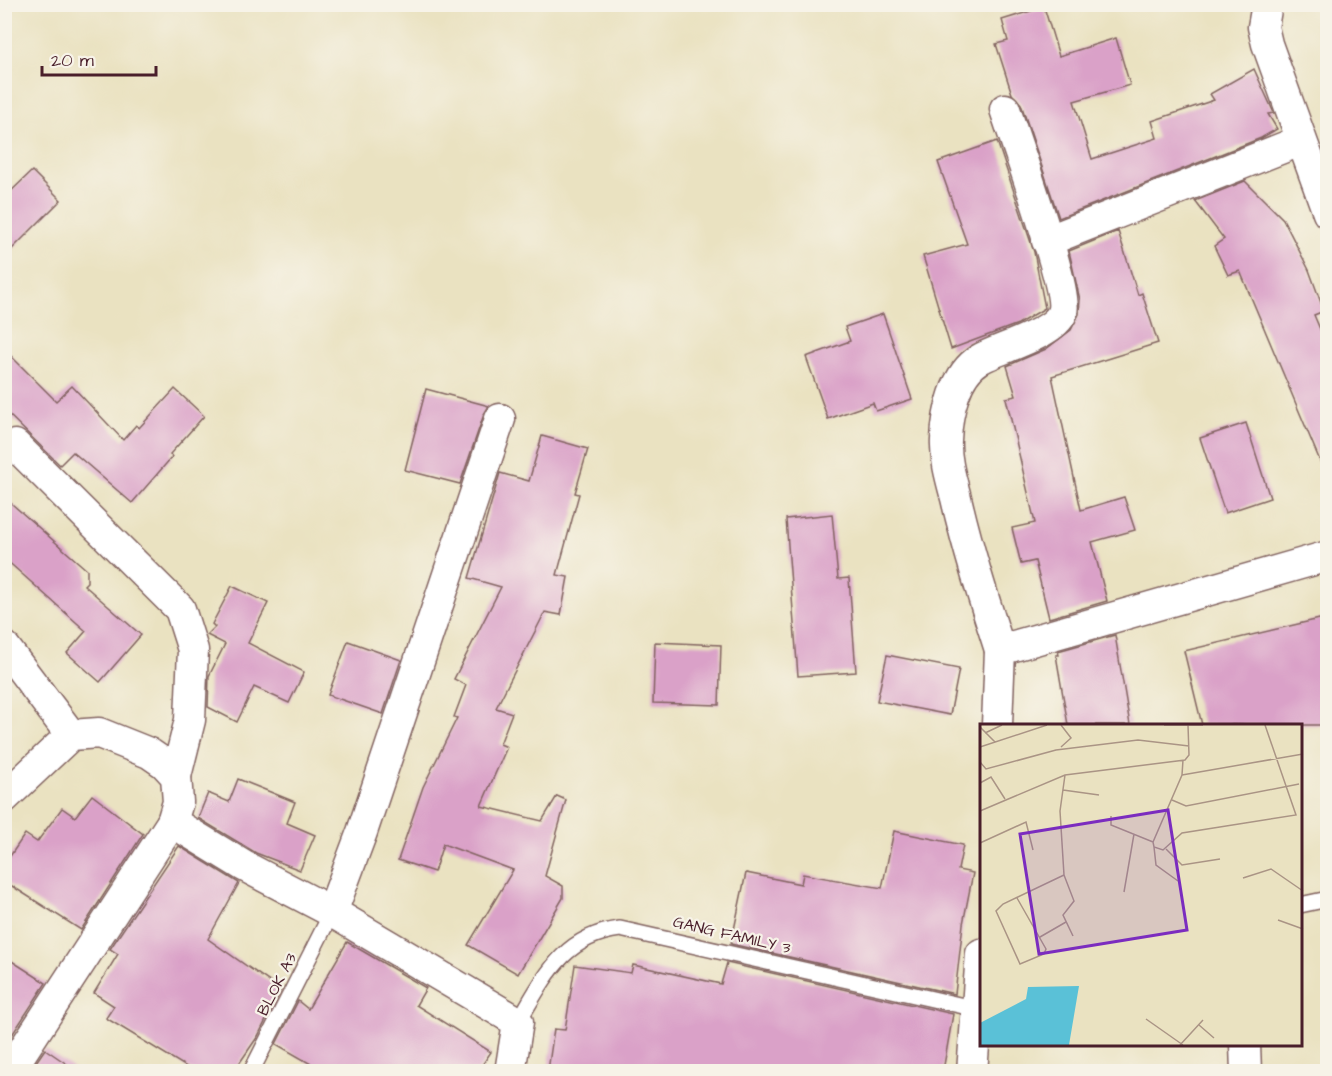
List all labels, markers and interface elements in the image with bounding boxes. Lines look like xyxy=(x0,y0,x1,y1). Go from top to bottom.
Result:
scale bar xyxy=(42,39,156,77)
text: 20 m xyxy=(51,48,94,73)
inset map xyxy=(980,724,1302,1046)
street label: GANG FAMILY 3 xyxy=(671,911,793,959)
street label: BLOK A3 xyxy=(252,949,302,1020)

